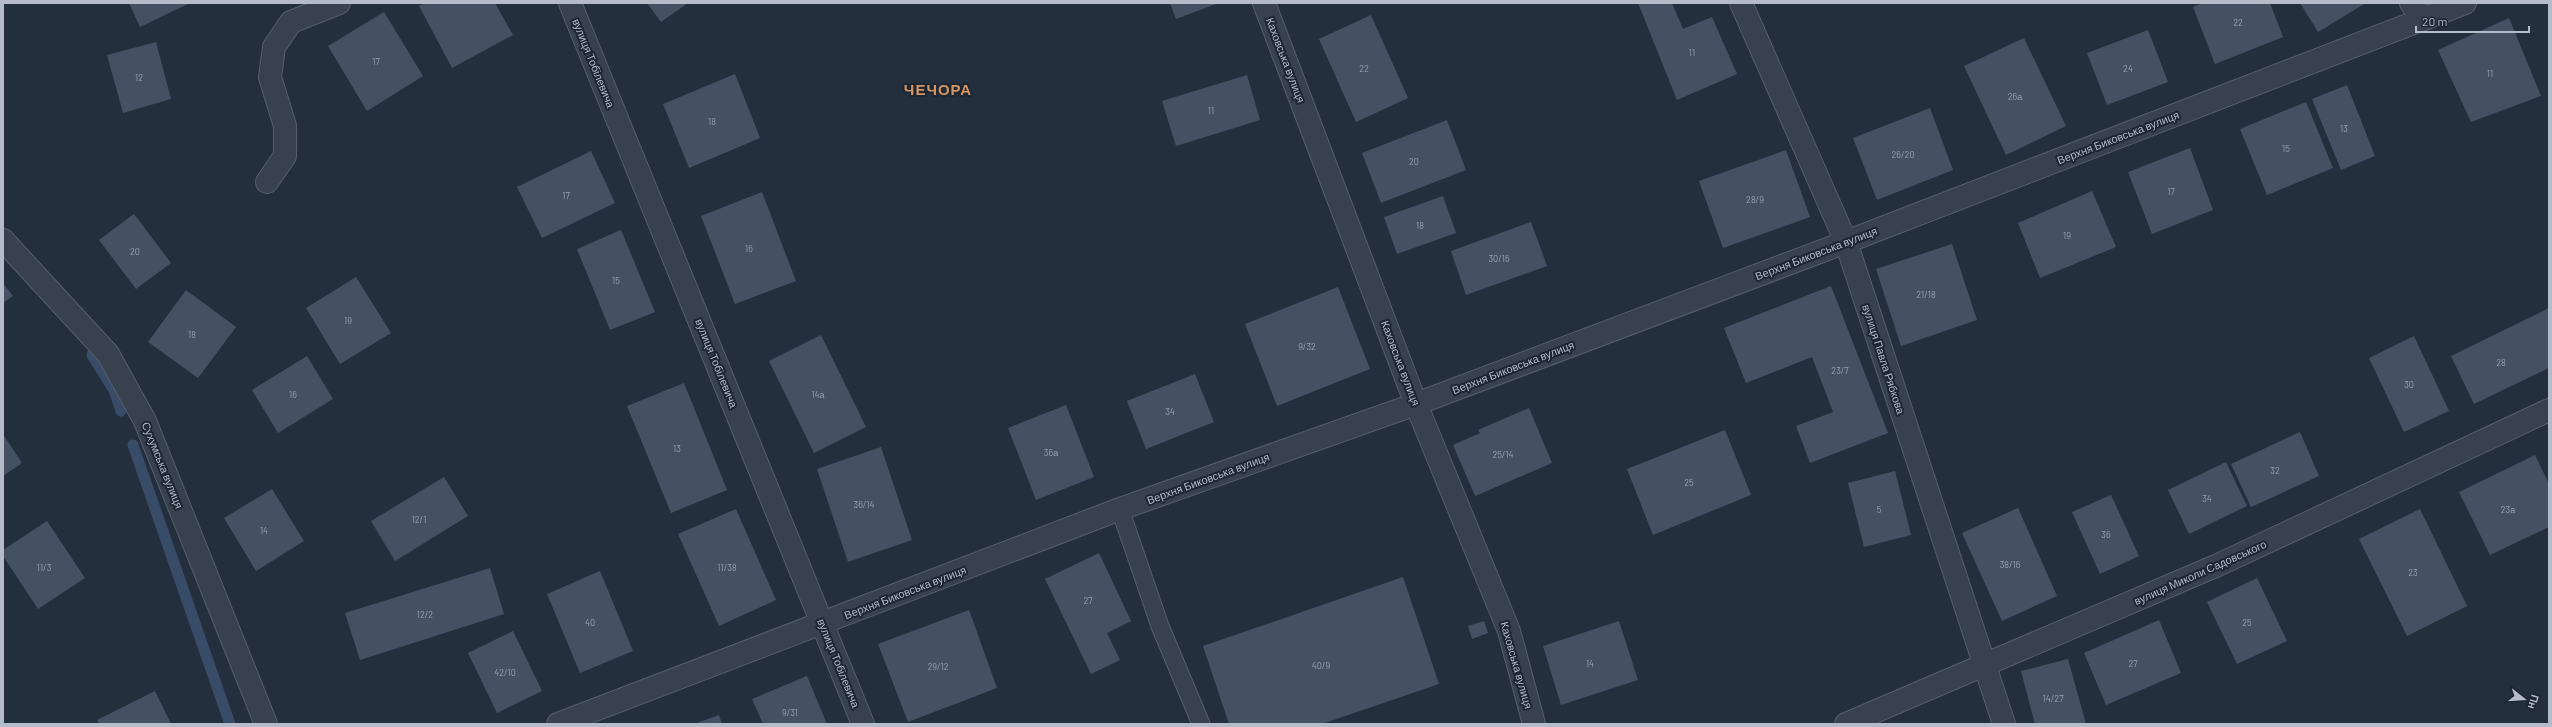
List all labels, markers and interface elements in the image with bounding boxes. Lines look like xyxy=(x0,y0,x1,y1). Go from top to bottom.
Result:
scale bar xyxy=(2416,8,2529,34)
text: 20 m xyxy=(2422,14,2448,28)
street label: Каховська вулиця xyxy=(1264,16,1308,104)
street label: вулиця Тобілевича xyxy=(570,17,618,110)
house number: 22 xyxy=(2233,17,2243,28)
house number: 11 xyxy=(1689,47,1695,58)
house number: 17 xyxy=(372,56,380,67)
house number: 22 xyxy=(1359,63,1369,74)
house number: 24 xyxy=(2123,63,2133,74)
house number: 11 xyxy=(2487,68,2493,79)
house number: 12 xyxy=(135,72,143,83)
district label: ЧЕЧОРА xyxy=(904,80,972,98)
house number: 26а xyxy=(2008,91,2022,102)
house number: 11 xyxy=(1208,105,1214,116)
street label: Верхня Биковська вулиця xyxy=(2055,108,2181,166)
house number: 18 xyxy=(708,116,716,127)
house number: 13 xyxy=(2340,123,2348,134)
house number: 15 xyxy=(2282,143,2290,154)
house number: 26/20 xyxy=(1892,149,1914,160)
house number: 20 xyxy=(1409,156,1419,167)
house number: 17 xyxy=(2167,186,2175,197)
house number: 17 xyxy=(562,190,570,201)
house number: 28/9 xyxy=(1746,194,1764,205)
house number: 18 xyxy=(1416,220,1424,231)
street label: Верхня Биковська вулиця xyxy=(1753,224,1879,282)
house number: 19 xyxy=(2063,230,2071,241)
house number: 16 xyxy=(745,243,753,254)
house number: 20 xyxy=(130,246,140,257)
house number: 30/16 xyxy=(1488,253,1510,264)
house number: 15 xyxy=(612,275,620,286)
house number: 21/18 xyxy=(1916,289,1936,300)
street label: вулиця Павла Рябкова xyxy=(1860,303,1908,416)
house number: 19 xyxy=(344,315,352,326)
street label: вулиця Тобілевича xyxy=(693,317,741,410)
street label: Каховська вулиця xyxy=(1379,319,1423,407)
house number: 18 xyxy=(188,329,196,340)
street label: Верхня Биковська вулиця xyxy=(1450,338,1576,396)
house number: 9/32 xyxy=(1298,341,1316,352)
house number: 28 xyxy=(2496,357,2506,368)
house number: 23/7 xyxy=(1831,365,1849,376)
house number: 30 xyxy=(2404,379,2414,390)
house number: 16 xyxy=(289,389,297,400)
house number: 14а xyxy=(811,389,825,400)
house number: 34 xyxy=(1165,406,1175,417)
street label: Сухумська вулиця xyxy=(140,420,186,510)
house number: 13 xyxy=(673,443,681,454)
house number: 36а xyxy=(1044,447,1058,458)
house number: 25/14 xyxy=(1492,449,1514,460)
street label: Верхня Биковська вулиця xyxy=(1145,450,1271,506)
house number: 32 xyxy=(2270,465,2280,476)
house number: 25 xyxy=(1684,477,1694,488)
house number: 34 xyxy=(2202,493,2212,504)
house number: 36/14 xyxy=(854,499,875,510)
house number: 5 xyxy=(1877,504,1882,515)
house number: 23а xyxy=(2501,504,2515,515)
house number: 12/1 xyxy=(412,514,426,525)
house number: 14 xyxy=(260,525,268,536)
house number: 36 xyxy=(2101,529,2111,540)
street label: вулиця Миколи Садовського xyxy=(2132,537,2268,607)
house number: 38/16 xyxy=(2000,559,2021,570)
house number: 11/3 xyxy=(37,562,52,573)
house number: 11/38 xyxy=(717,562,737,573)
street label: Верхня Биковська вулиця xyxy=(842,563,968,621)
house number: 23 xyxy=(2408,567,2418,578)
house number: 27 xyxy=(1083,595,1093,606)
house number: 12/2 xyxy=(417,609,433,620)
house number: 40 xyxy=(585,617,595,628)
street label: вулиця Тобілевича xyxy=(815,617,863,710)
house number: 25 xyxy=(2242,617,2252,628)
street label: Каховська вулиця xyxy=(1498,620,1536,710)
house number: 14 xyxy=(1586,658,1594,669)
house number: 27 xyxy=(2128,658,2138,669)
house number: 40/9 xyxy=(1312,660,1330,671)
house number: 29/12 xyxy=(927,661,949,672)
house number: 42/10 xyxy=(494,667,516,678)
north arrow xyxy=(2504,679,2544,719)
house number: 14/27 xyxy=(2043,693,2064,704)
text: Пн xyxy=(2526,693,2542,711)
house number: 9/31 xyxy=(782,707,798,718)

